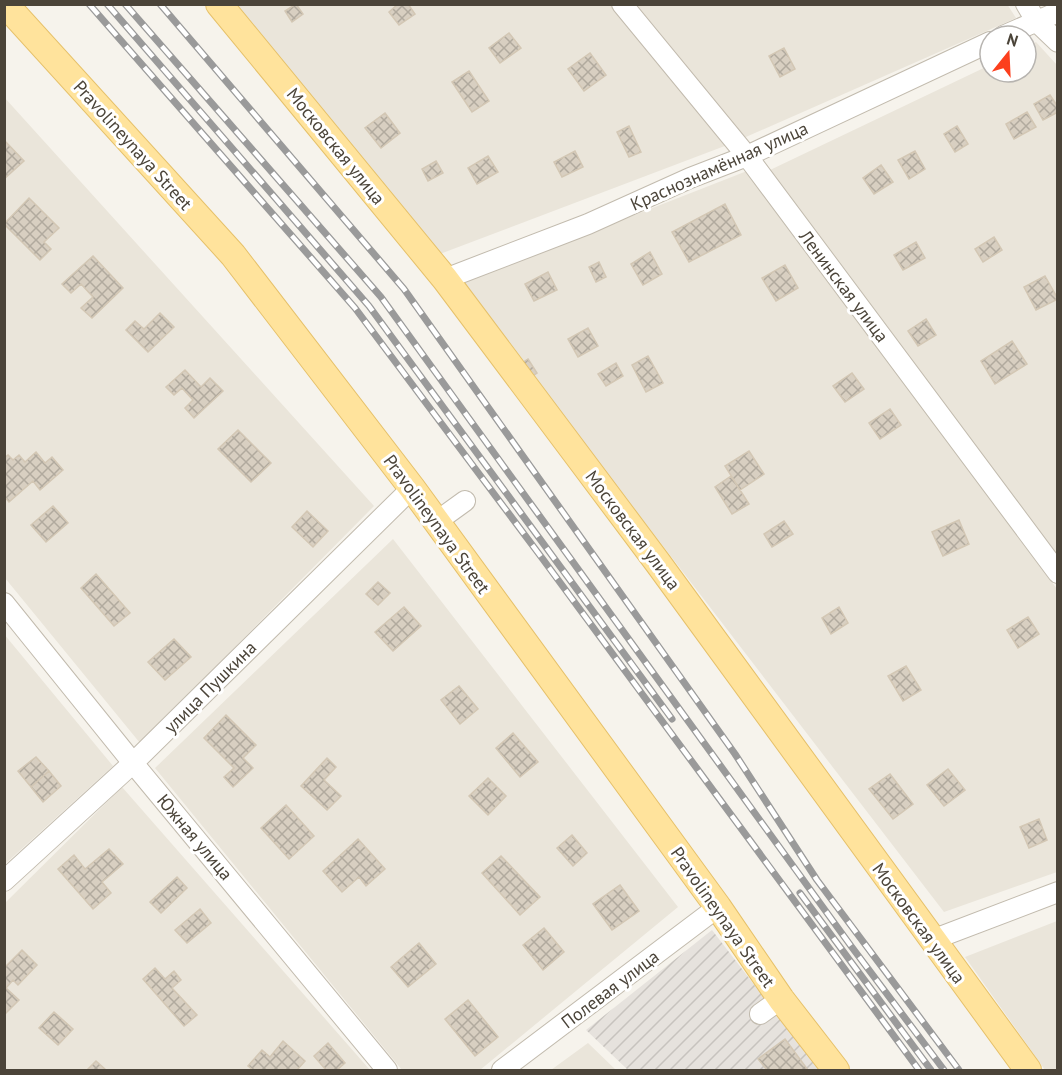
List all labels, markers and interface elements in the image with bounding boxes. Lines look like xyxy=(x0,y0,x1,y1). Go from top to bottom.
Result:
north arrow xyxy=(978,24,1038,84)
text: N xyxy=(1005,29,1021,51)
street label: Pravolineynaya Street xyxy=(69,75,197,215)
street label: Московская улица xyxy=(282,83,390,209)
street label: Краснознамённая улица xyxy=(627,116,811,216)
street label: Ленинская улица xyxy=(794,225,894,347)
street label: Pravolineynaya Street xyxy=(379,450,495,598)
street label: Московская улица xyxy=(581,466,685,594)
street label: улица Пушкина xyxy=(159,636,261,738)
street label: Южная улица xyxy=(152,789,238,885)
street label: Pravolineynaya Street xyxy=(666,842,780,992)
street label: Московская улица xyxy=(867,858,971,988)
street label: Полевая улица xyxy=(556,945,664,1033)

